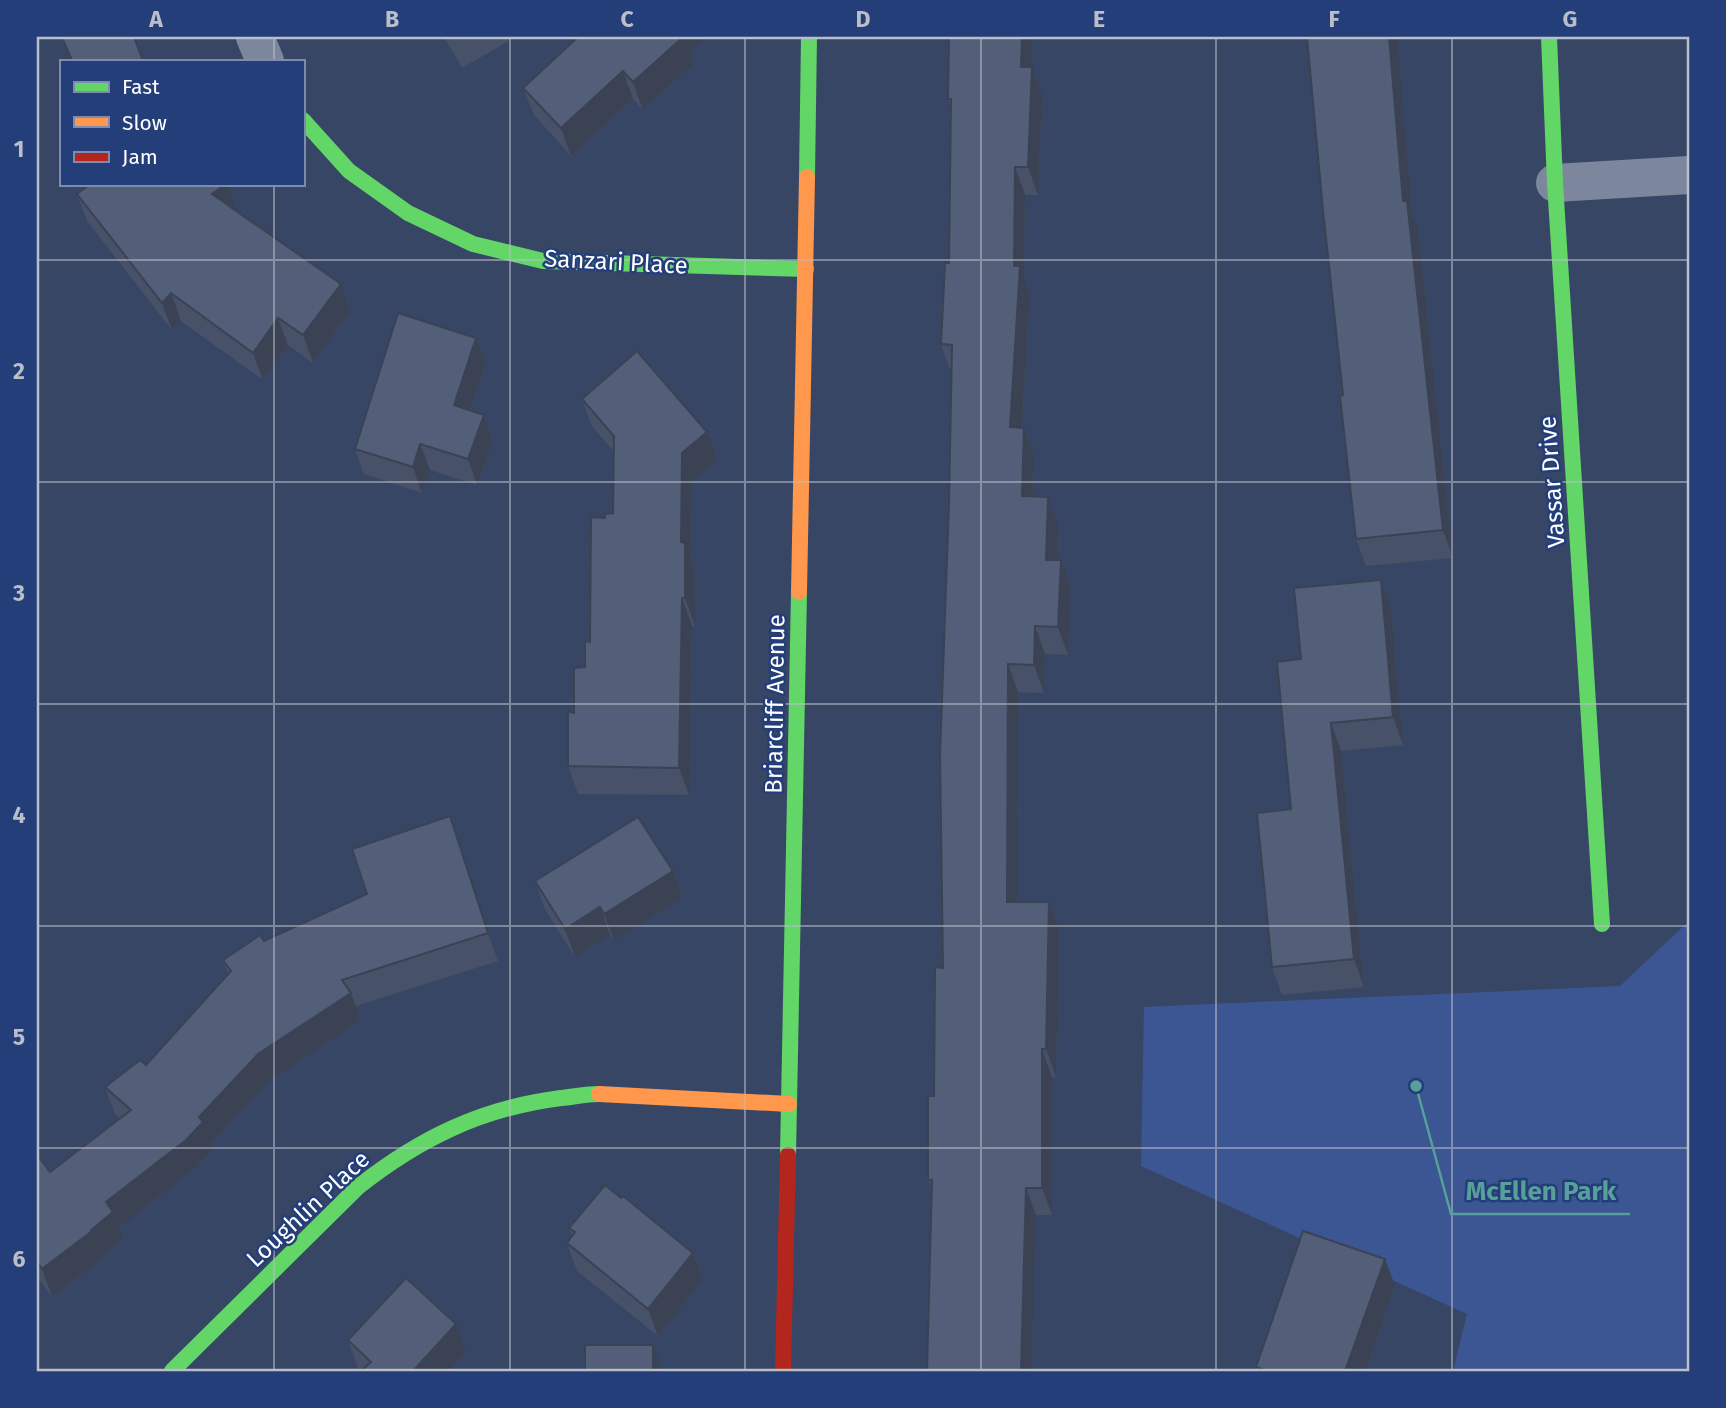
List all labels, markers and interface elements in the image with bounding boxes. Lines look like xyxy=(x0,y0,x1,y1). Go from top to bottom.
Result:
text: A xyxy=(148,5,163,33)
text: B xyxy=(385,5,399,33)
text: C xyxy=(620,5,634,33)
text: D xyxy=(856,5,871,33)
text: E xyxy=(1093,5,1105,33)
text: F xyxy=(1328,5,1340,33)
text: G xyxy=(1563,5,1577,33)
legend xyxy=(60,60,304,186)
text: Fast xyxy=(122,74,160,100)
text: Slow xyxy=(122,110,167,136)
text: 1 xyxy=(14,135,24,163)
text: Jam xyxy=(122,144,158,170)
street label: Sanzari Place xyxy=(544,244,688,280)
text: 2 xyxy=(13,357,25,385)
street label: Vassar Drive xyxy=(1533,415,1571,549)
text: 3 xyxy=(12,579,25,607)
street label: Briarcliff Avenue xyxy=(759,614,791,794)
text: 4 xyxy=(13,801,26,829)
text: 5 xyxy=(13,1023,25,1051)
street label: Loughlin Place xyxy=(241,1145,375,1273)
callout: McEllen Park xyxy=(1451,1167,1630,1214)
text: McEllen Park xyxy=(1466,1176,1617,1207)
text: 6 xyxy=(13,1245,26,1273)

